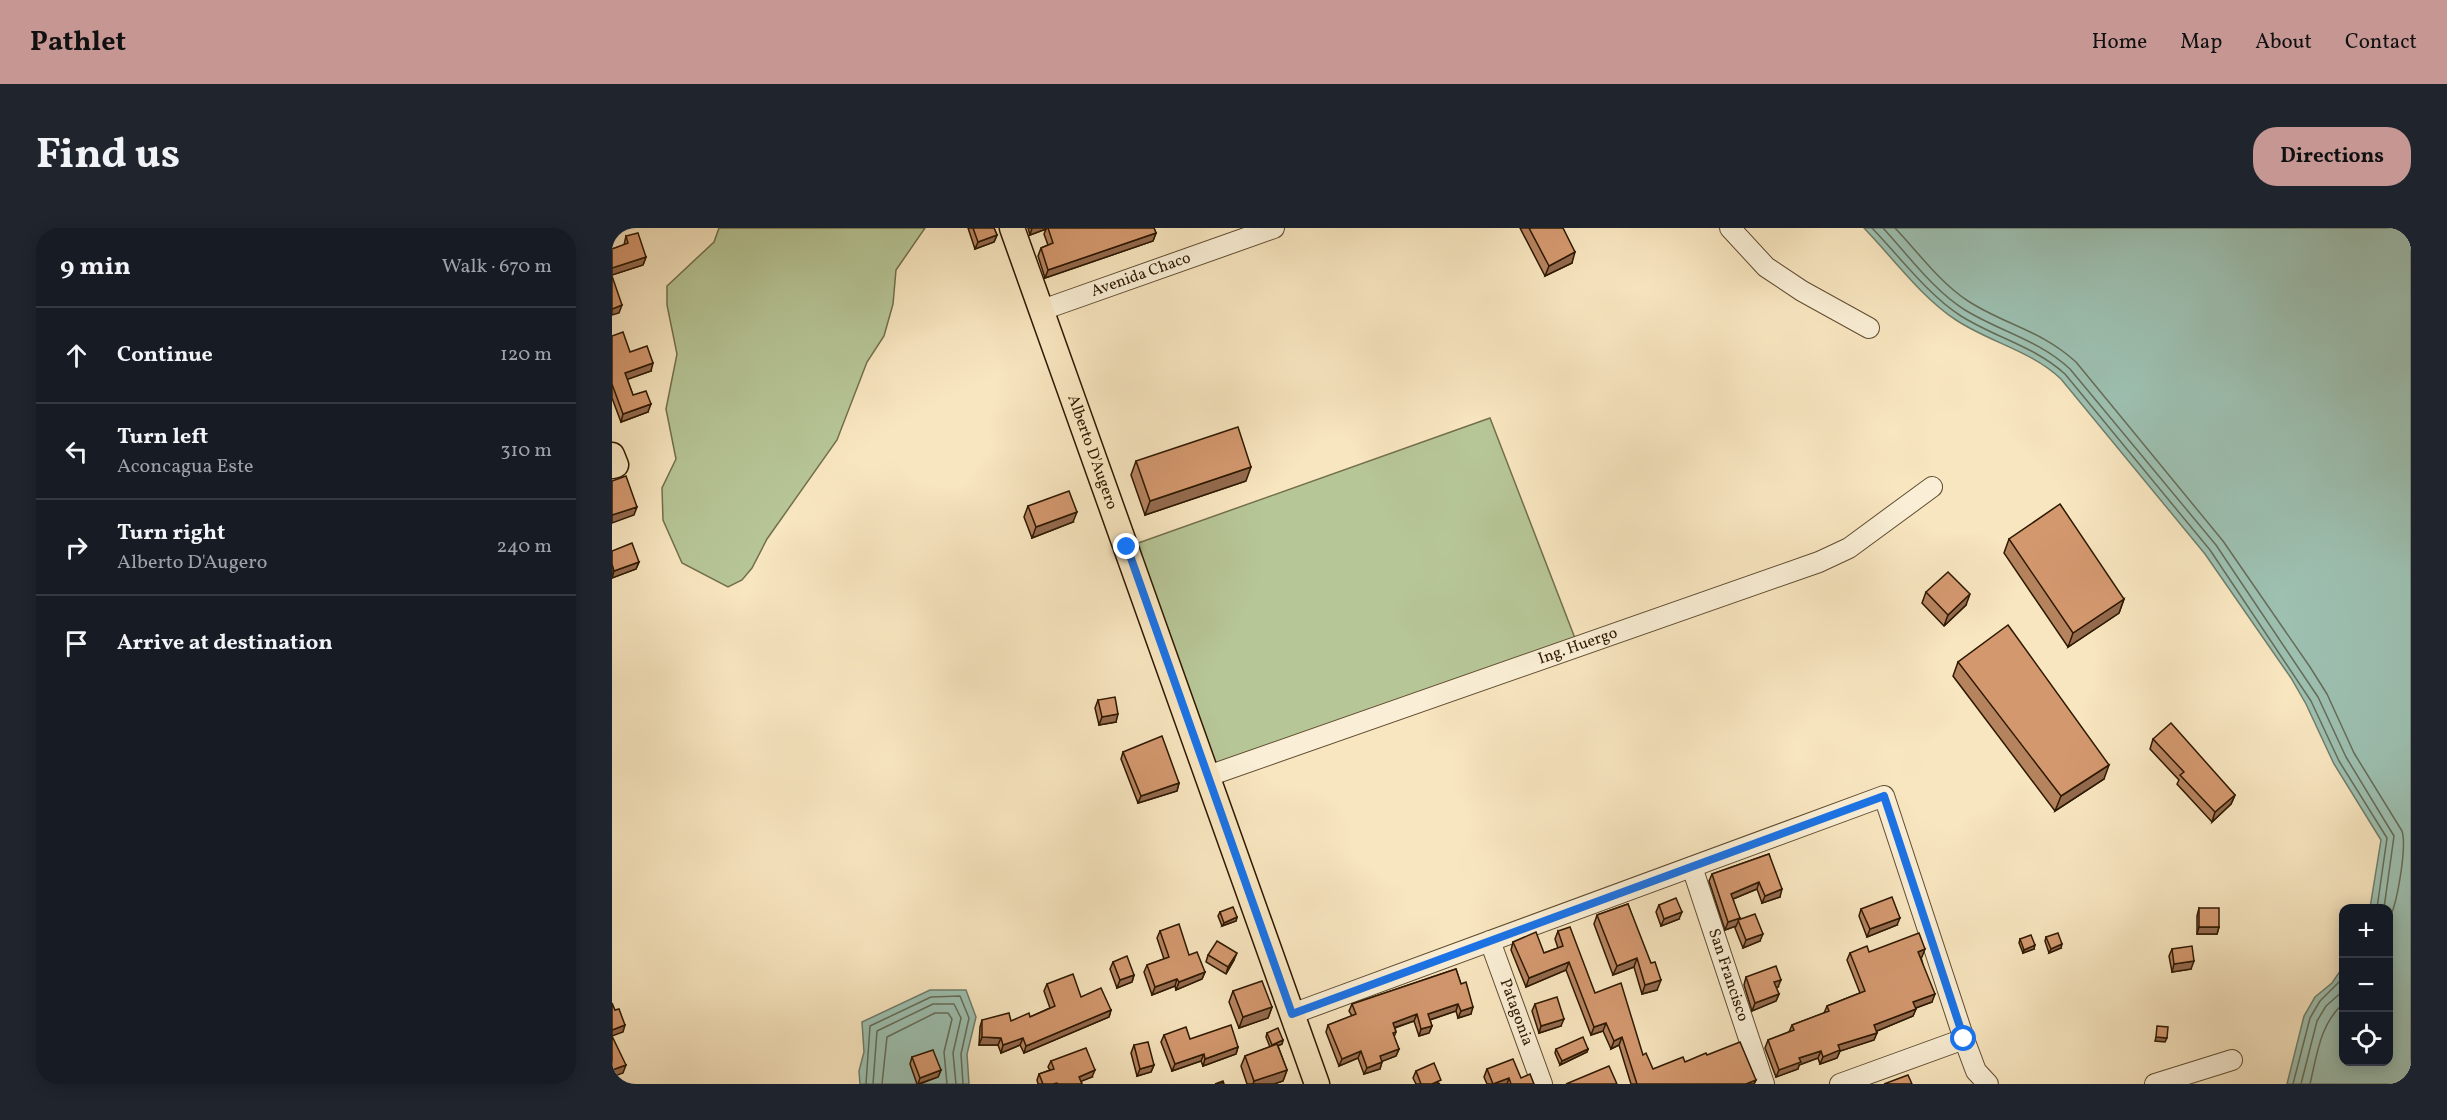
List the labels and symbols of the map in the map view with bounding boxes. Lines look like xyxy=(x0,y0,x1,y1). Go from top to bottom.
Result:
street label: Avenida Chaco xyxy=(1088,247,1194,303)
street label: Alberto D'Augero xyxy=(1061,392,1122,513)
route end xyxy=(1113,533,1139,559)
street label: Ing. Huergo xyxy=(1535,622,1621,670)
street label: San Francisco xyxy=(1702,926,1754,1025)
street label: Patagonia xyxy=(1494,976,1538,1049)
route start xyxy=(1950,1025,1976,1051)

